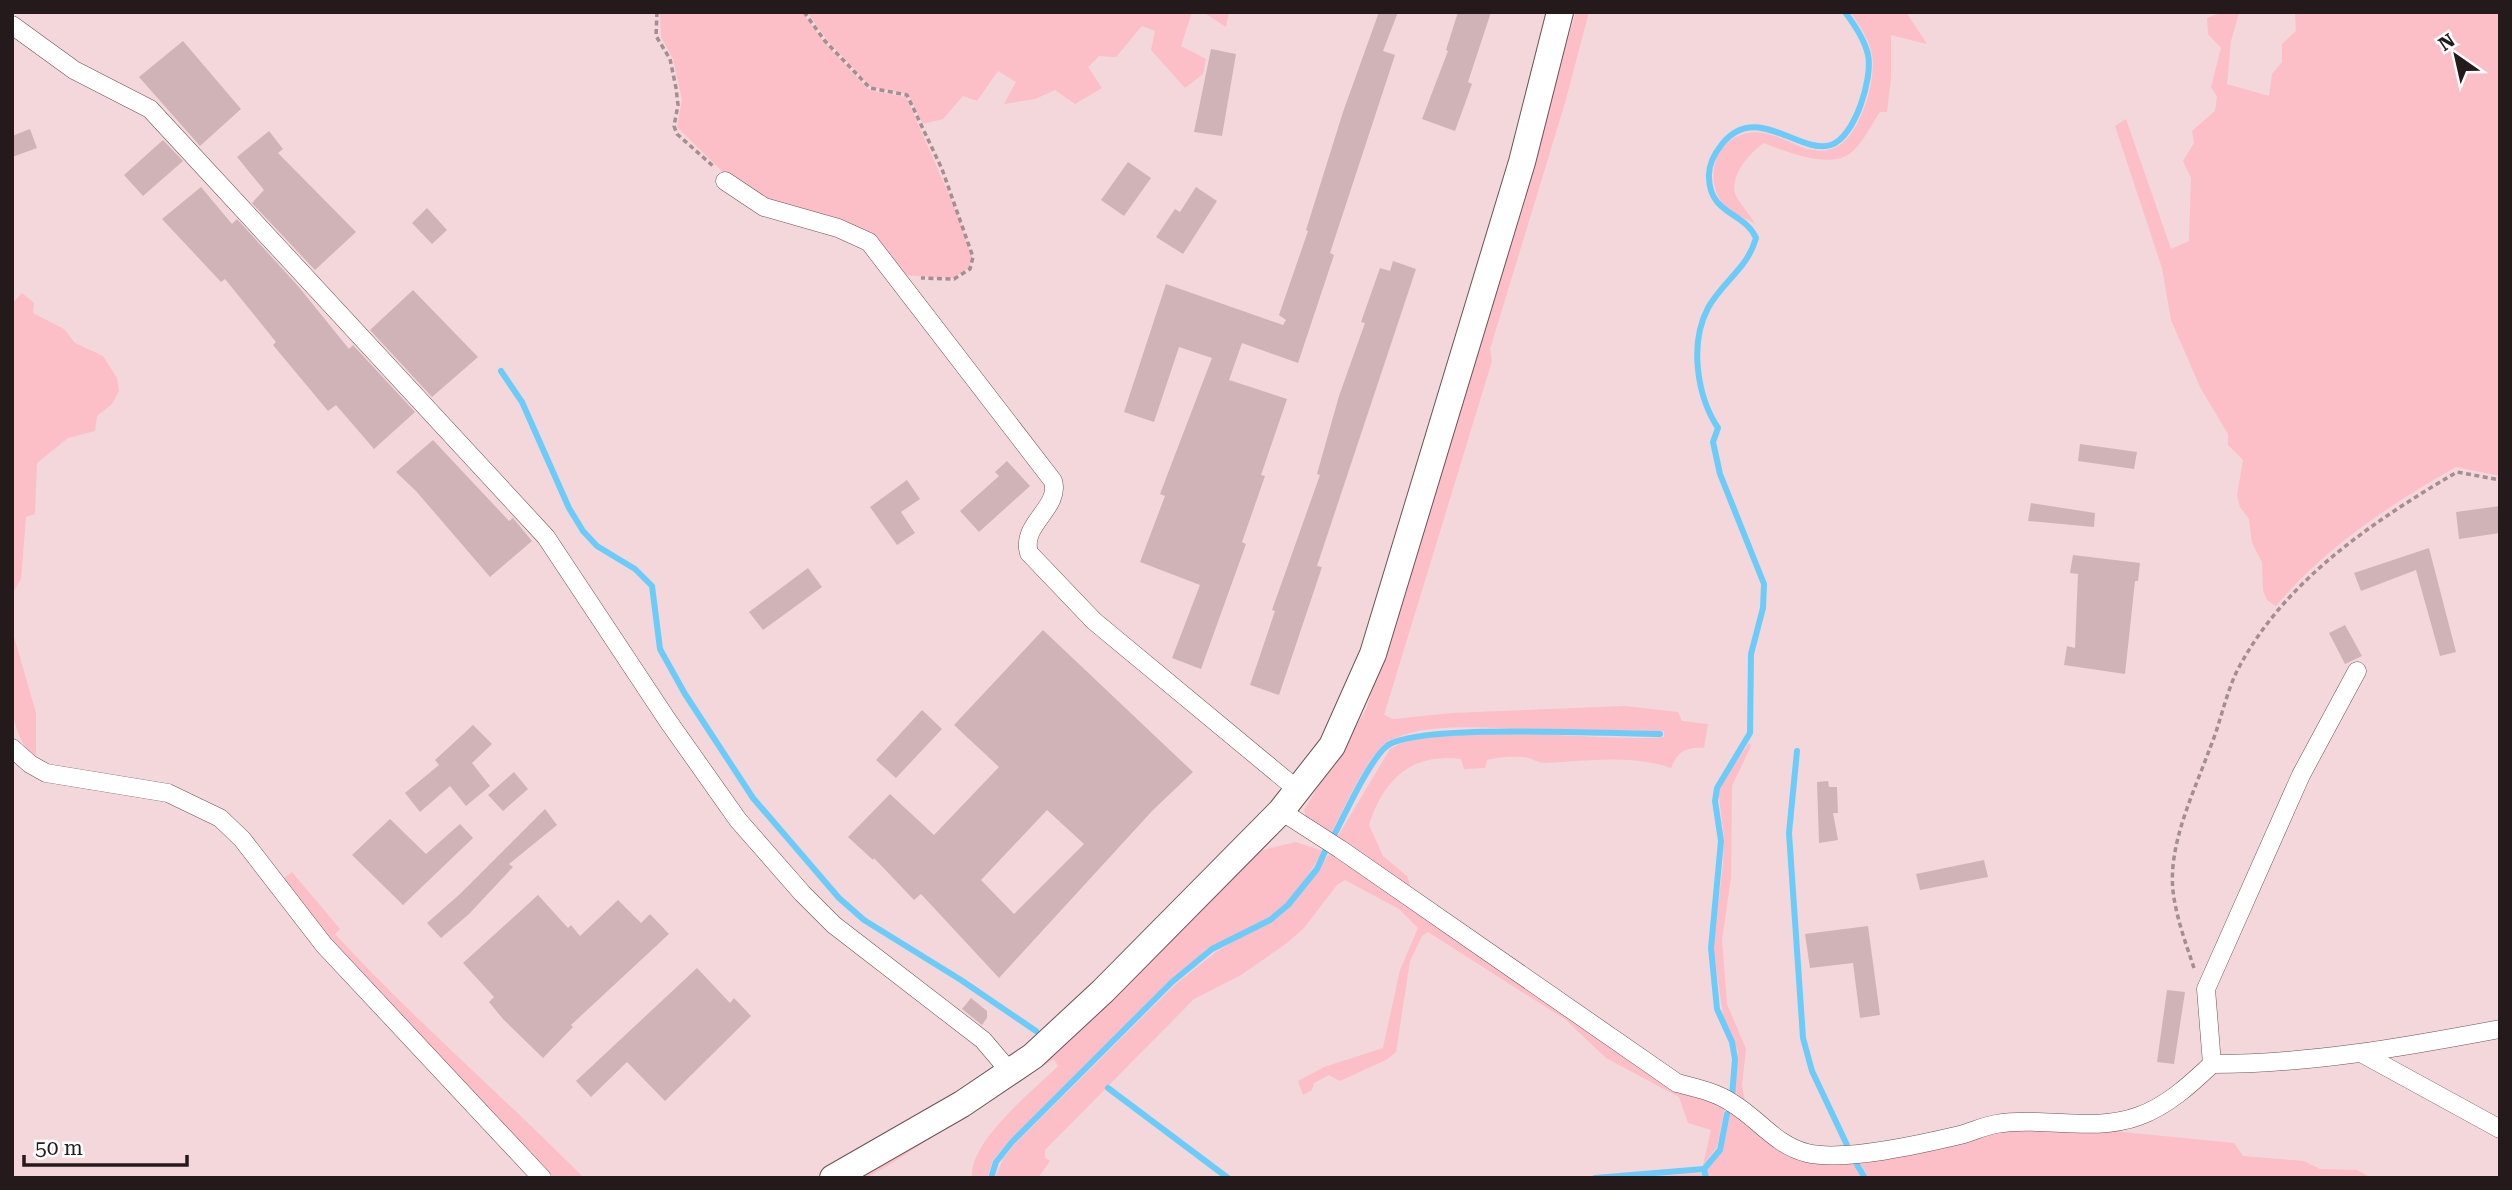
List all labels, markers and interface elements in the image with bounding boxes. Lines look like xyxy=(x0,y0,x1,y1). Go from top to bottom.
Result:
north arrow xyxy=(2421,21,2491,91)
text: N xyxy=(2434,28,2460,56)
scale bar xyxy=(24,1124,187,1168)
text: 50 m xyxy=(35,1136,83,1160)

